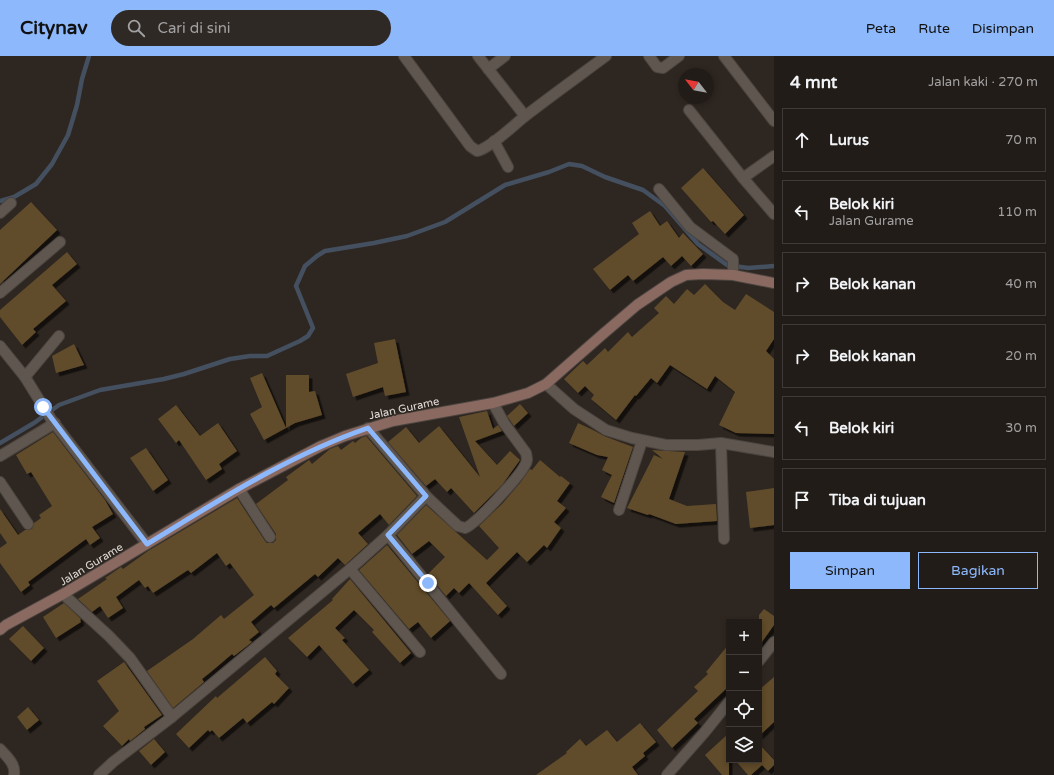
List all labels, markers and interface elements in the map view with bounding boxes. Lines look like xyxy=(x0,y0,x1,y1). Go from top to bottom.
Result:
search box xyxy=(111,10,391,46)
text: Citynav xyxy=(20,17,87,39)
icon: search xyxy=(125,17,147,39)
text: Cari di sini xyxy=(157,19,231,37)
text: Peta xyxy=(866,20,896,37)
text: Rute xyxy=(918,20,950,37)
text: Disimpan xyxy=(972,20,1034,37)
north arrow xyxy=(678,68,714,104)
text: 4 mnt xyxy=(790,72,837,93)
text: Jalan kaki · 270 m xyxy=(928,74,1038,90)
icon: ahead xyxy=(791,129,813,151)
text: Lurus xyxy=(829,131,869,149)
text: 70 m xyxy=(1005,132,1037,148)
text: Belok kiri xyxy=(829,195,894,213)
icon: left xyxy=(791,201,813,223)
text: 110 m xyxy=(997,204,1037,220)
text: Jalan Gurame xyxy=(829,213,914,229)
icon: right xyxy=(791,273,813,295)
text: Belok kanan xyxy=(829,275,916,293)
text: 40 m xyxy=(1005,276,1037,292)
icon: right xyxy=(791,345,813,367)
text: Belok kanan xyxy=(829,347,916,365)
text: 20 m xyxy=(1005,348,1037,364)
street label: Jalan Gurame xyxy=(368,395,440,422)
route start xyxy=(34,398,52,416)
icon: left xyxy=(791,417,813,439)
text: Belok kiri xyxy=(829,419,894,437)
text: 30 m xyxy=(1005,420,1037,436)
icon: arrive xyxy=(791,489,813,511)
text: Tiba di tujuan xyxy=(829,491,926,509)
street label: Jalan Gurame xyxy=(57,540,125,588)
button: Simpan xyxy=(790,552,910,589)
button: Bagikan xyxy=(918,552,1038,589)
route end xyxy=(419,574,437,592)
map controls xyxy=(726,619,762,763)
button: + xyxy=(726,619,762,655)
button: − xyxy=(726,655,762,691)
button: locate xyxy=(726,691,762,727)
button: layers xyxy=(726,727,762,763)

